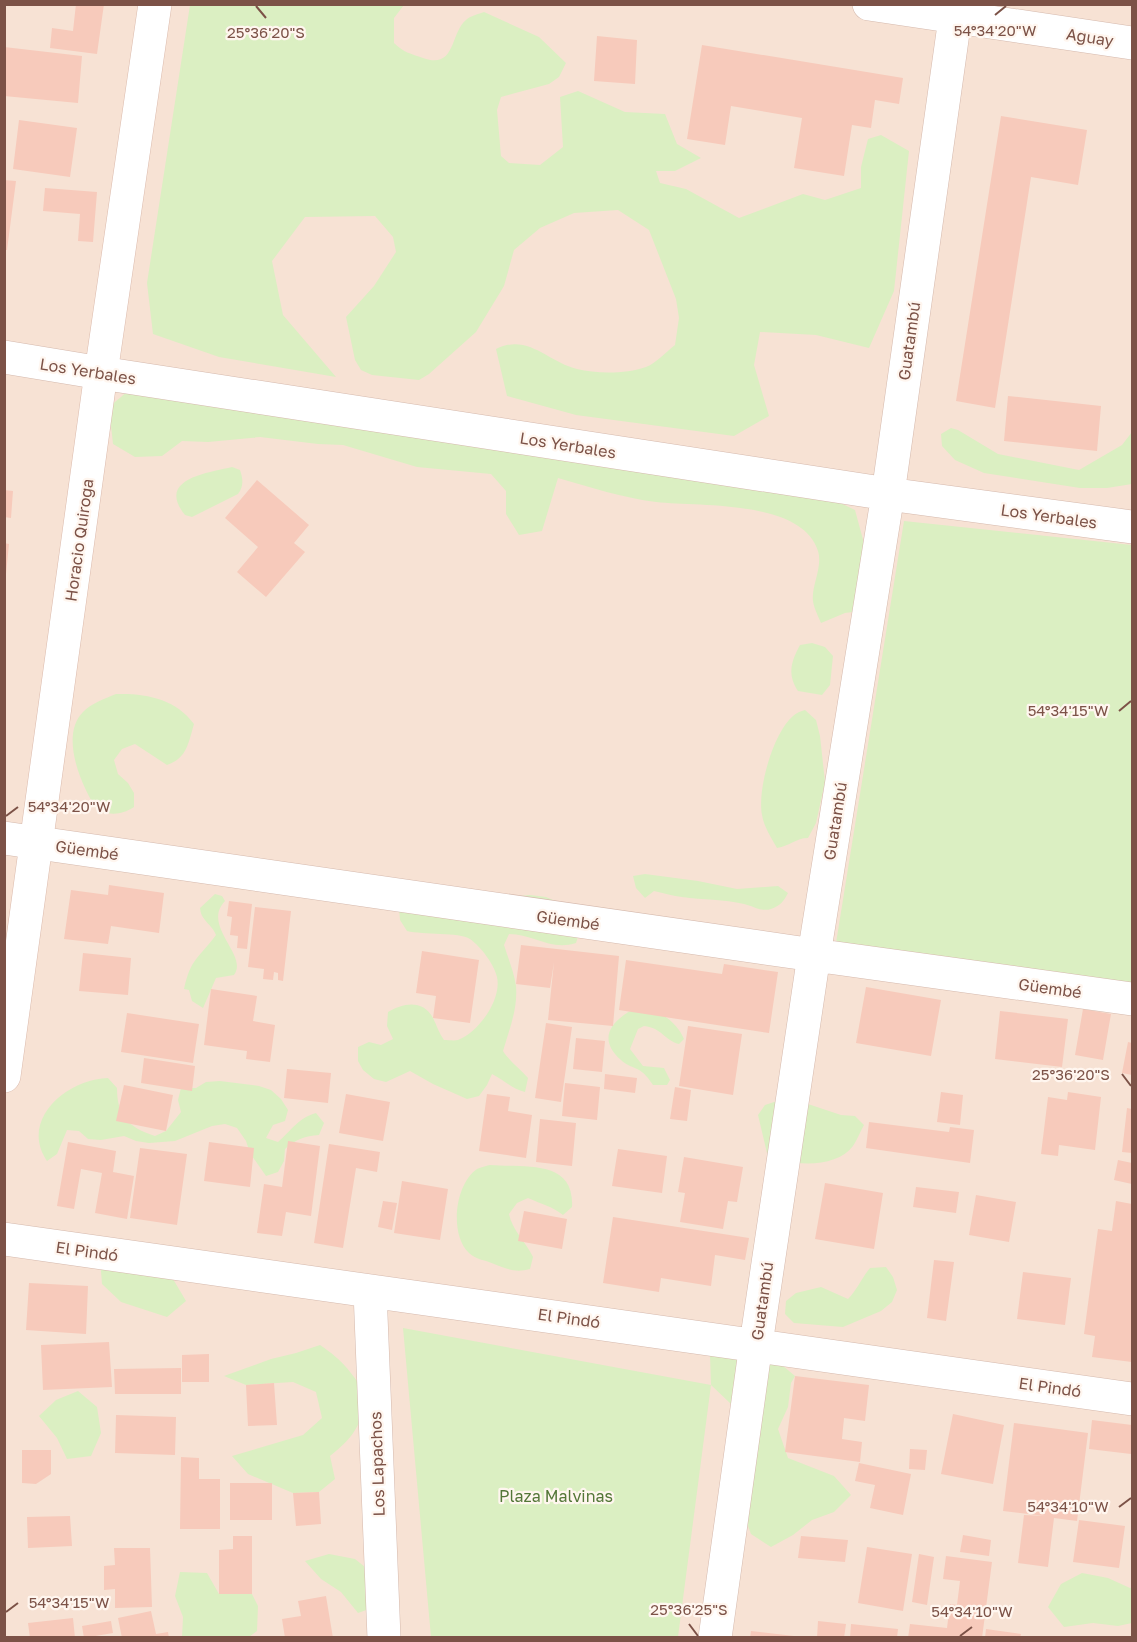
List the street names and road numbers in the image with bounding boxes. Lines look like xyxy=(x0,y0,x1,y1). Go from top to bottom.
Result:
street label: Aguay xyxy=(1065,23,1115,51)
street label: Guatambú xyxy=(894,301,924,381)
street label: Los Yerbales xyxy=(38,354,138,388)
street label: Los Yerbales xyxy=(518,428,618,462)
street label: Horacio Quiroga xyxy=(60,477,98,603)
street label: Los Yerbales xyxy=(1000,499,1098,533)
street label: Guatambú xyxy=(819,780,851,862)
street label: Güembé xyxy=(54,836,120,864)
street label: Güembé xyxy=(535,906,601,934)
street label: Güembé xyxy=(1017,974,1083,1002)
street label: El Pindó xyxy=(54,1237,120,1265)
street label: Guatambú xyxy=(747,1261,777,1341)
street label: El Pindó xyxy=(536,1304,602,1332)
street label: El Pindó xyxy=(1017,1373,1083,1401)
street label: Los Lapachos xyxy=(365,1411,389,1517)

